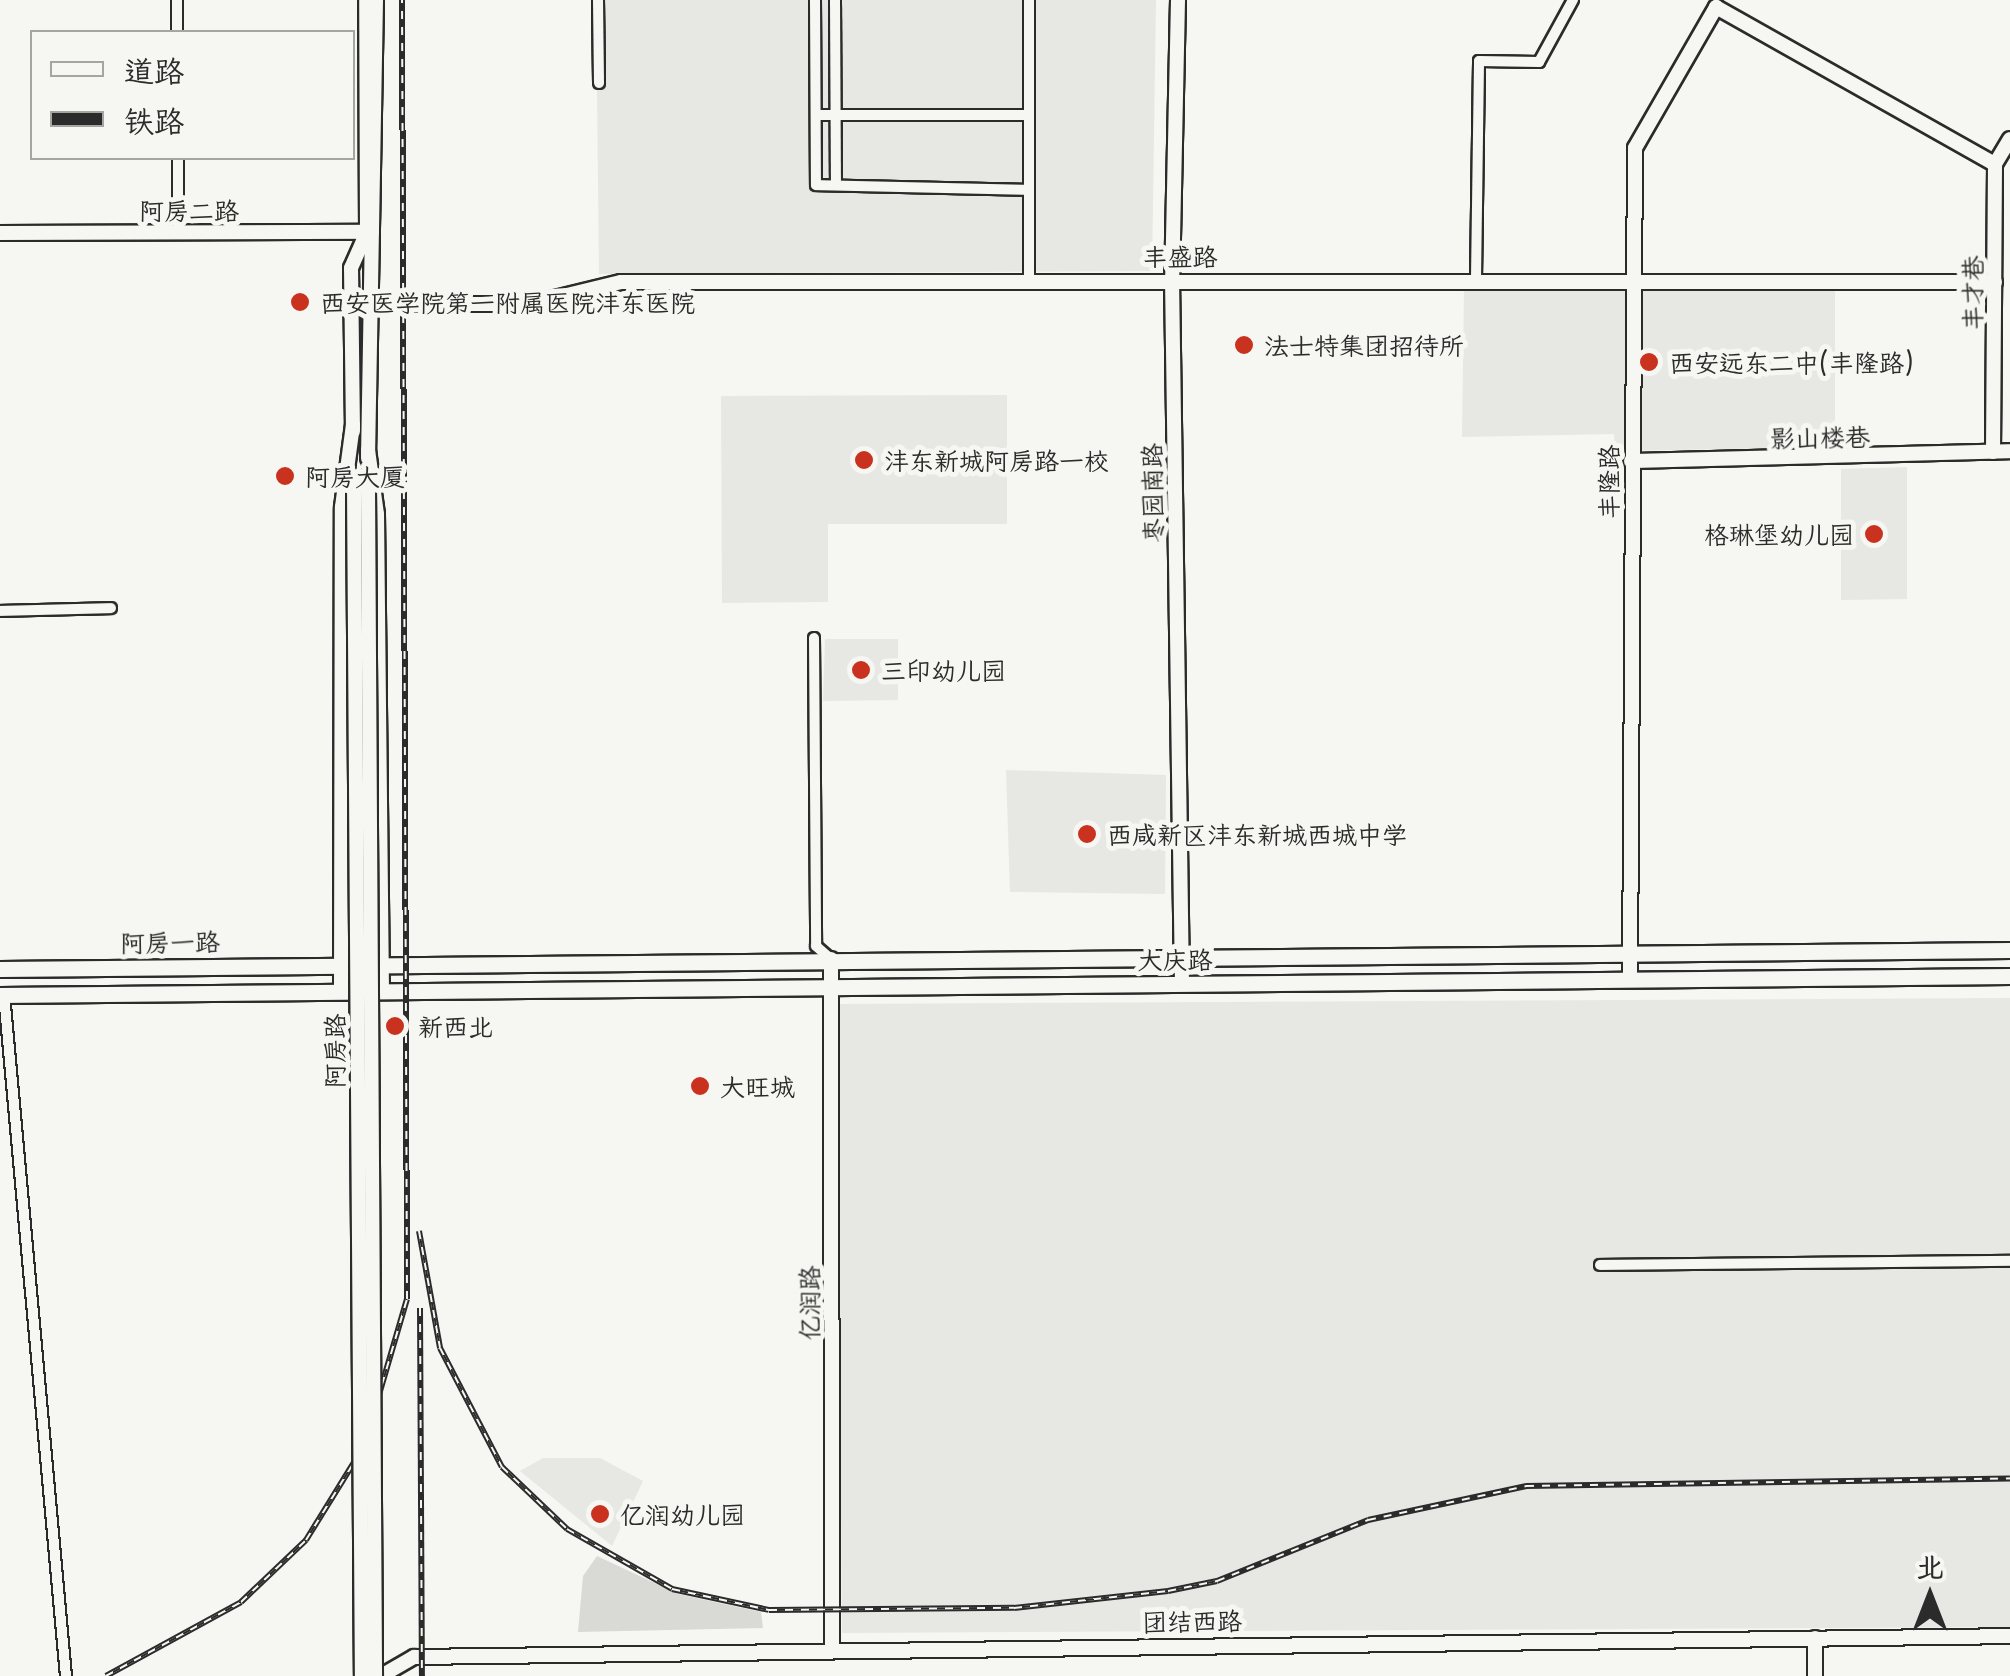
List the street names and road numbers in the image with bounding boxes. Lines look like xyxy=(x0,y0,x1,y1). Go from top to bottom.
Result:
street label: 阿房二路 xyxy=(139,195,239,225)
street label: 丰盛路 xyxy=(1143,241,1217,271)
street label: 丰才巷 xyxy=(1957,256,1987,330)
street label: 影山楼巷 xyxy=(1770,421,1870,453)
street label: 枣园南路 xyxy=(1136,443,1168,543)
street label: 丰隆路 xyxy=(1593,445,1623,519)
street label: 阿房一路 xyxy=(120,926,220,958)
street label: 大庆路 xyxy=(1138,944,1212,974)
street label: 阿房路 xyxy=(319,1014,349,1088)
street label: 亿润路 xyxy=(794,1266,824,1340)
street label: 团结西路 xyxy=(1142,1605,1242,1637)

